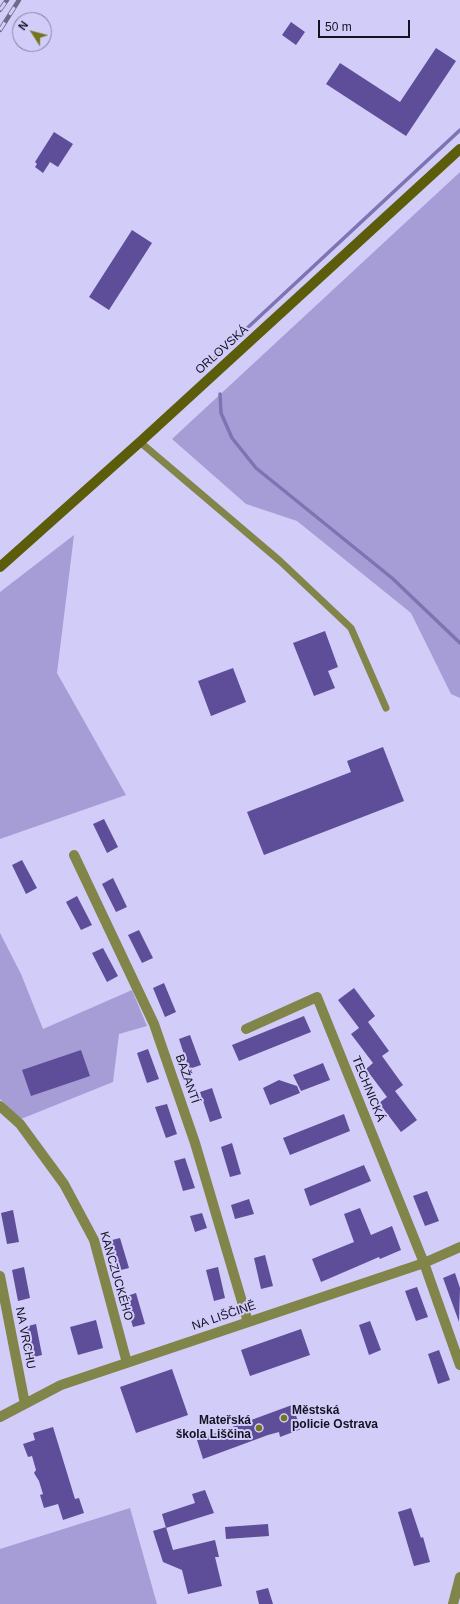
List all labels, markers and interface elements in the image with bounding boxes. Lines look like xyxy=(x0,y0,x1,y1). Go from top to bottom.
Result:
north arrow xyxy=(12,12,52,52)
scale bar xyxy=(320,12,412,38)
text: N xyxy=(16,19,30,32)
text: 50 m xyxy=(325,20,352,34)
street label: ORLOVSKÁ xyxy=(193,323,251,377)
street label: BAŽANTÍ xyxy=(172,1053,202,1105)
street label: TECHNICKÁ xyxy=(348,1054,388,1124)
street label: KANCZUCKÉHO xyxy=(96,1230,136,1322)
street label: NA LIŠČINĚ xyxy=(190,1298,258,1334)
street label: NA VRCHU xyxy=(12,1306,38,1370)
place label: Městská policie Ostrava xyxy=(292,1404,378,1432)
marker: Městská policie Ostrava xyxy=(279,1413,289,1423)
place label: Mateřská škola Liščina xyxy=(176,1414,251,1442)
marker: Mateřská škola Liščina xyxy=(254,1423,264,1433)

